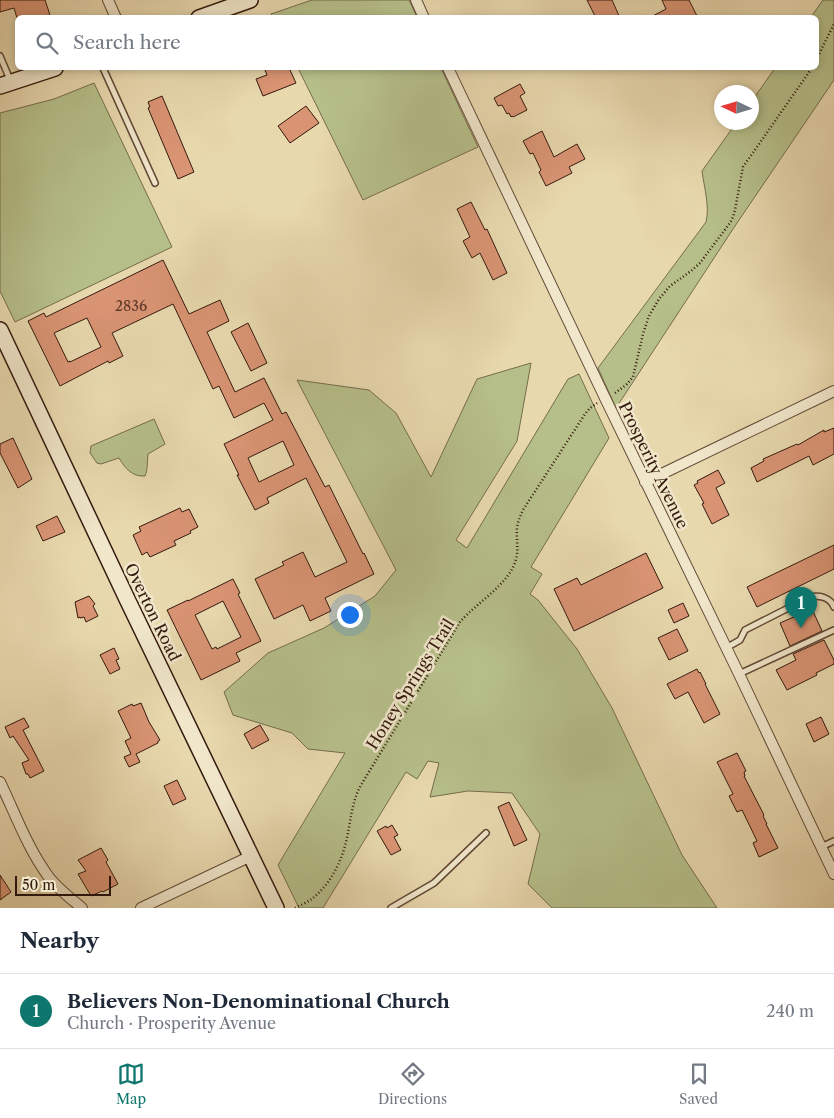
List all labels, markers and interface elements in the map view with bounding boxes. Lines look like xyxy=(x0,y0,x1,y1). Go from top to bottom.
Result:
search box xyxy=(15,15,819,70)
icon: search xyxy=(33,29,61,57)
text: Search here xyxy=(73,31,181,54)
north arrow xyxy=(714,85,759,130)
house number: 2836 xyxy=(115,297,147,315)
street label: Prosperity Avenue xyxy=(615,398,693,532)
street label: Overton Road xyxy=(121,560,185,664)
pin: 1 xyxy=(785,587,817,628)
your location xyxy=(337,602,363,628)
street label: Honey Springs Trail xyxy=(362,615,458,753)
scale bar xyxy=(15,873,111,896)
text: 50 m xyxy=(22,876,55,894)
text: Nearby xyxy=(20,928,99,953)
text: Believers Non-Denominational Church xyxy=(67,990,450,1013)
text: 1 xyxy=(32,1001,40,1021)
text: 240 m xyxy=(766,1001,814,1021)
text: Church · Prosperity Avenue xyxy=(67,1013,276,1033)
tab: Map xyxy=(116,1060,146,1108)
tab: Directions xyxy=(378,1060,447,1108)
tab: Saved xyxy=(679,1060,718,1108)

